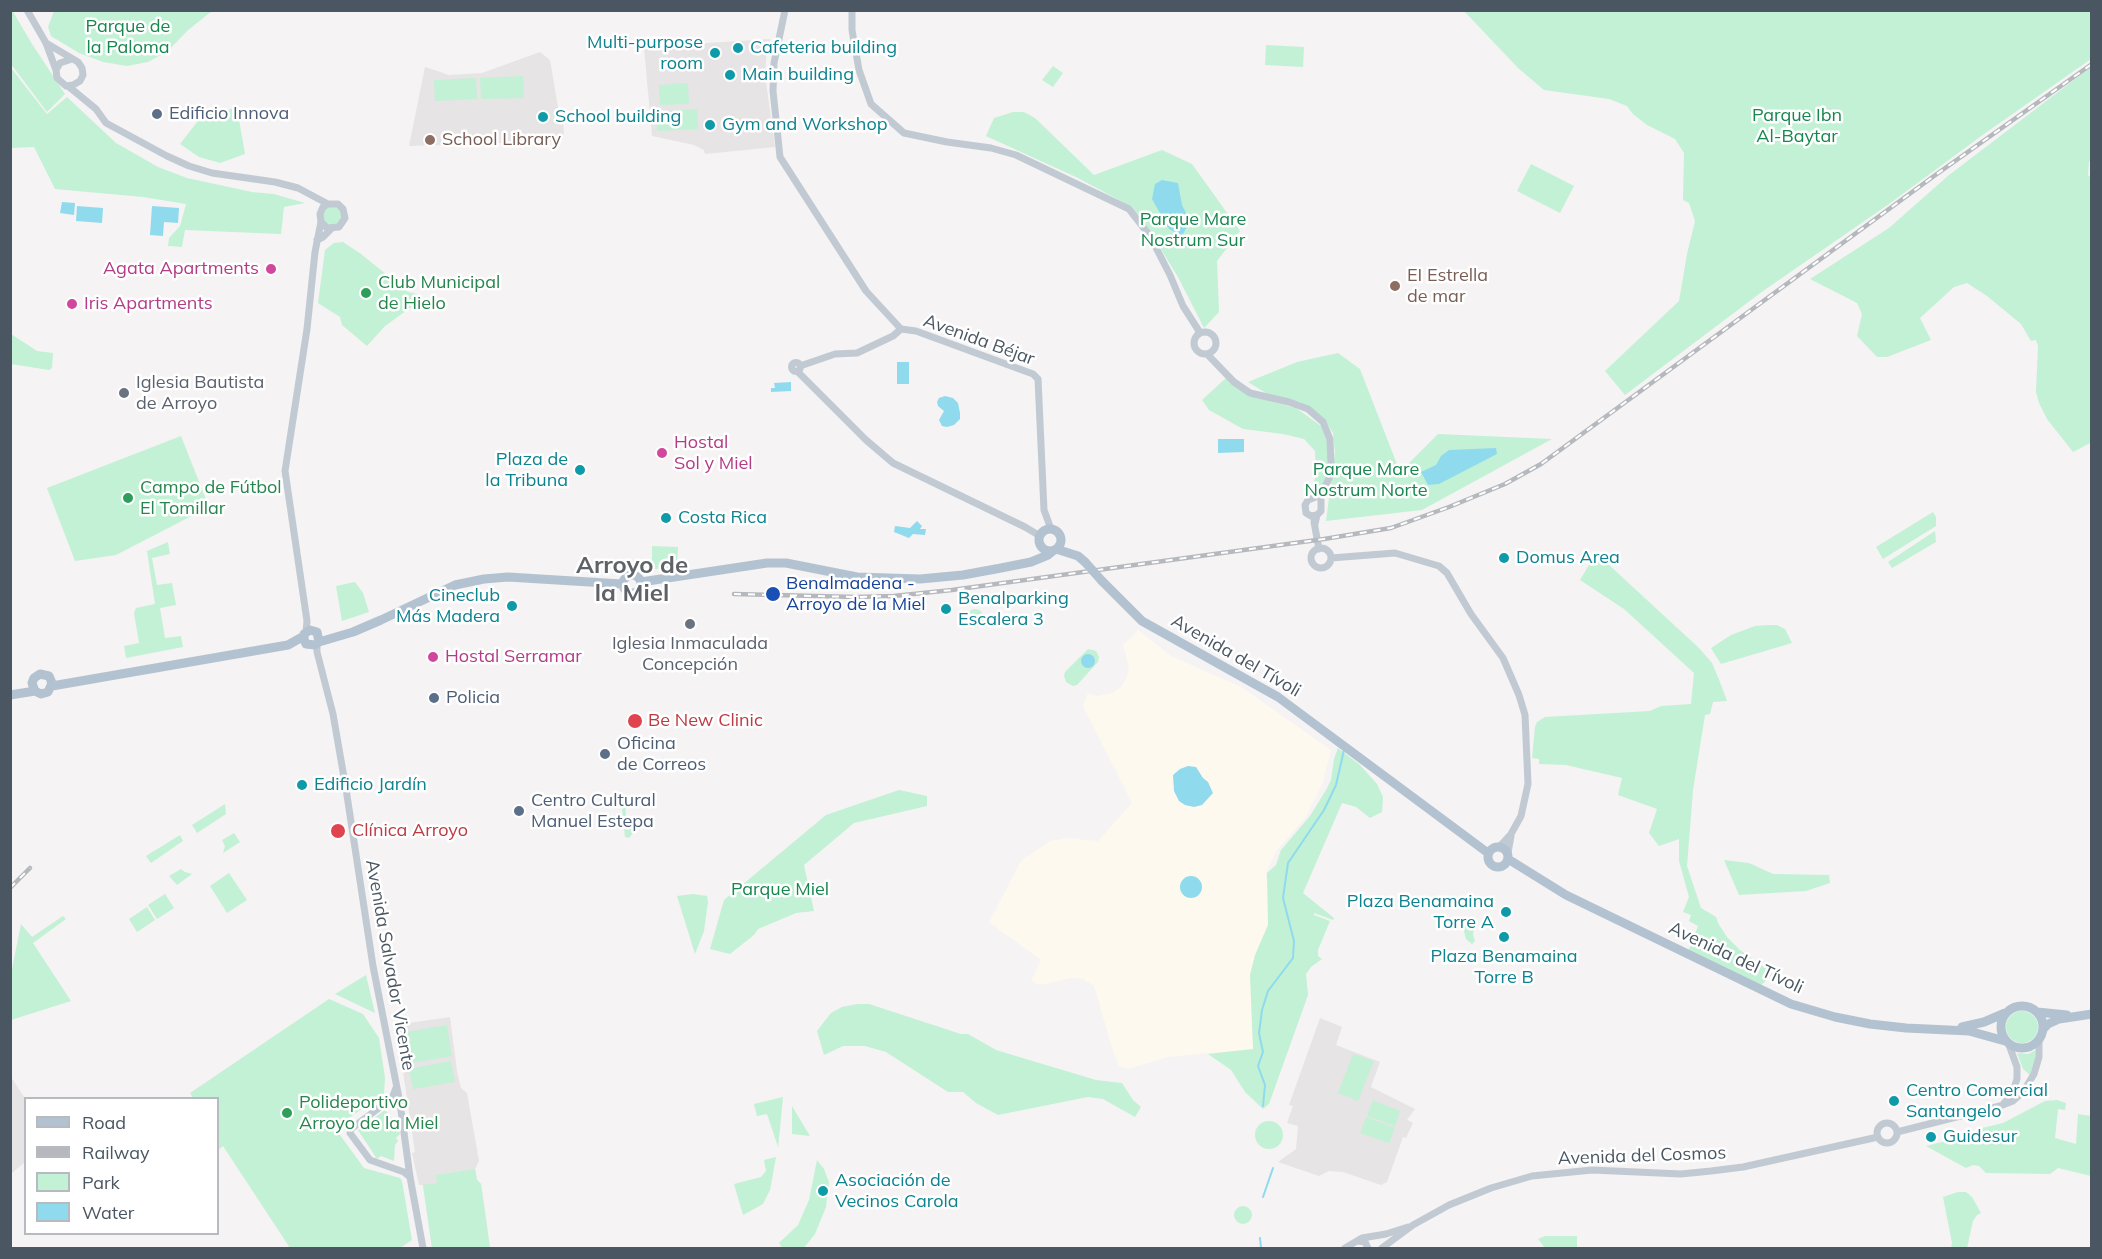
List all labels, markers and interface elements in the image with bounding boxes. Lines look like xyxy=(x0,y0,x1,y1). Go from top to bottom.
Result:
park label: Parque de la Paloma xyxy=(86,16,170,58)
place label: Multi-purpose room xyxy=(587,32,703,74)
place label: Cafeteria building xyxy=(750,37,897,59)
marker: Cafeteria building xyxy=(731,41,745,55)
marker: Multi-purpose room xyxy=(708,46,722,60)
place label: Main building xyxy=(742,64,854,86)
marker: Main building xyxy=(723,68,737,82)
place label: Edificio Innova xyxy=(169,103,289,125)
park label: Parque Ibn Al-Baytar xyxy=(1752,105,1842,148)
place label: School building xyxy=(555,106,681,128)
marker: Edificio Innova xyxy=(150,107,164,121)
marker: School building xyxy=(536,110,550,124)
place label: Gym and Workshop xyxy=(722,114,887,136)
marker: Gym and Workshop xyxy=(703,118,717,132)
place label: School Library xyxy=(442,129,561,151)
marker: School Library xyxy=(423,133,437,147)
park label: Parque Mare Nostrum Sur xyxy=(1140,209,1246,252)
place label: Agata Apartments xyxy=(103,258,259,280)
marker: Agata Apartments xyxy=(264,262,278,276)
place label: EI Estrella de mar xyxy=(1407,265,1488,308)
place label: Club Municipal de Hielo xyxy=(378,272,500,314)
marker: EI Estrella de mar xyxy=(1388,279,1402,293)
marker: Club Municipal de Hielo xyxy=(359,286,373,300)
place label: Iris Apartments xyxy=(84,293,213,315)
marker: Iris Apartments xyxy=(65,297,79,311)
street label: Avenida Béjar xyxy=(920,310,1038,370)
place label: Iglesia Bautista de Arroyo xyxy=(136,372,264,415)
marker: Iglesia Bautista de Arroyo xyxy=(117,386,131,400)
place label: Hostal Sol y Miel xyxy=(674,432,753,474)
marker: Hostal Sol y Miel xyxy=(655,446,669,460)
place label: Plaza de la Tribuna xyxy=(485,449,568,492)
park label: Parque Mare Nostrum Norte xyxy=(1304,459,1428,502)
marker: Plaza de la Tribuna xyxy=(573,463,587,477)
place label: Campo de Fútbol El Tomillar xyxy=(140,477,282,520)
marker: Campo de Fútbol El Tomillar xyxy=(121,491,135,505)
place label: Costa Rica xyxy=(678,507,767,529)
marker: Costa Rica xyxy=(659,511,673,525)
place label: Domus Area xyxy=(1516,547,1620,569)
marker: Domus Area xyxy=(1497,551,1511,565)
district label: Arroyo de la Miel xyxy=(576,552,688,608)
place label: Benalmadena - Arroyo de la Miel xyxy=(786,573,926,616)
place label: Cineclub Más Madera xyxy=(396,585,500,628)
marker: Benalmadena - Arroyo de la Miel xyxy=(764,585,782,603)
place label: Benalparking Escalera 3 xyxy=(958,588,1069,630)
marker: Cineclub Más Madera xyxy=(505,599,519,613)
marker: Benalparking Escalera 3 xyxy=(939,602,953,616)
street label: Avenida del Tívoli xyxy=(1167,610,1305,702)
marker: Iglesia Inmaculada Concepción xyxy=(683,617,697,631)
place label: Iglesia Inmaculada Concepción xyxy=(612,633,768,676)
place label: Hostal Serramar xyxy=(445,646,582,668)
marker: Hostal Serramar xyxy=(426,650,440,664)
place label: Policia xyxy=(446,687,500,709)
marker: Policia xyxy=(427,691,441,705)
place label: Be New Clinic xyxy=(648,710,763,732)
marker: Be New Clinic xyxy=(626,712,644,730)
place label: Oficina de Correos xyxy=(617,733,706,776)
marker: Oficina de Correos xyxy=(598,747,612,761)
place label: Edificio Jardín xyxy=(314,774,427,796)
marker: Edificio Jardín xyxy=(295,778,309,792)
place label: Centro Cultural Manuel Estepa xyxy=(531,790,656,832)
marker: Centro Cultural Manuel Estepa xyxy=(512,804,526,818)
place label: Clínica Arroyo xyxy=(352,820,468,842)
marker: Clínica Arroyo xyxy=(329,822,347,840)
street label: Avenida Salvador Vicente xyxy=(361,858,419,1072)
park label: Parque Miel xyxy=(731,879,829,901)
place label: Plaza Benamaina Torre A xyxy=(1347,891,1494,934)
marker: Plaza Benamaina Torre A xyxy=(1499,905,1513,919)
street label: Avenida del Tívoli xyxy=(1665,917,1807,999)
marker: Plaza Benamaina Torre B xyxy=(1497,930,1511,944)
place label: Plaza Benamaina Torre B xyxy=(1430,946,1578,988)
place label: Centro Comercial Santangelo xyxy=(1906,1080,2048,1122)
place label: Polideportivo Arroyo de la Miel xyxy=(299,1092,439,1134)
marker: Centro Comercial Santangelo xyxy=(1887,1094,1901,1108)
legend xyxy=(24,1097,219,1235)
marker: Polideportivo Arroyo de la Miel xyxy=(280,1106,294,1120)
text: Road xyxy=(82,1111,126,1134)
place label: Guidesur xyxy=(1943,1126,2017,1148)
marker: Guidesur xyxy=(1924,1130,1938,1144)
text: Railway xyxy=(82,1141,150,1164)
street label: Avenida del Cosmos xyxy=(1557,1142,1727,1170)
place label: Asociación de Vecinos Carola xyxy=(835,1170,959,1212)
text: Park xyxy=(82,1171,120,1194)
marker: Asociación de Vecinos Carola xyxy=(816,1184,830,1198)
text: Water xyxy=(82,1201,134,1224)

